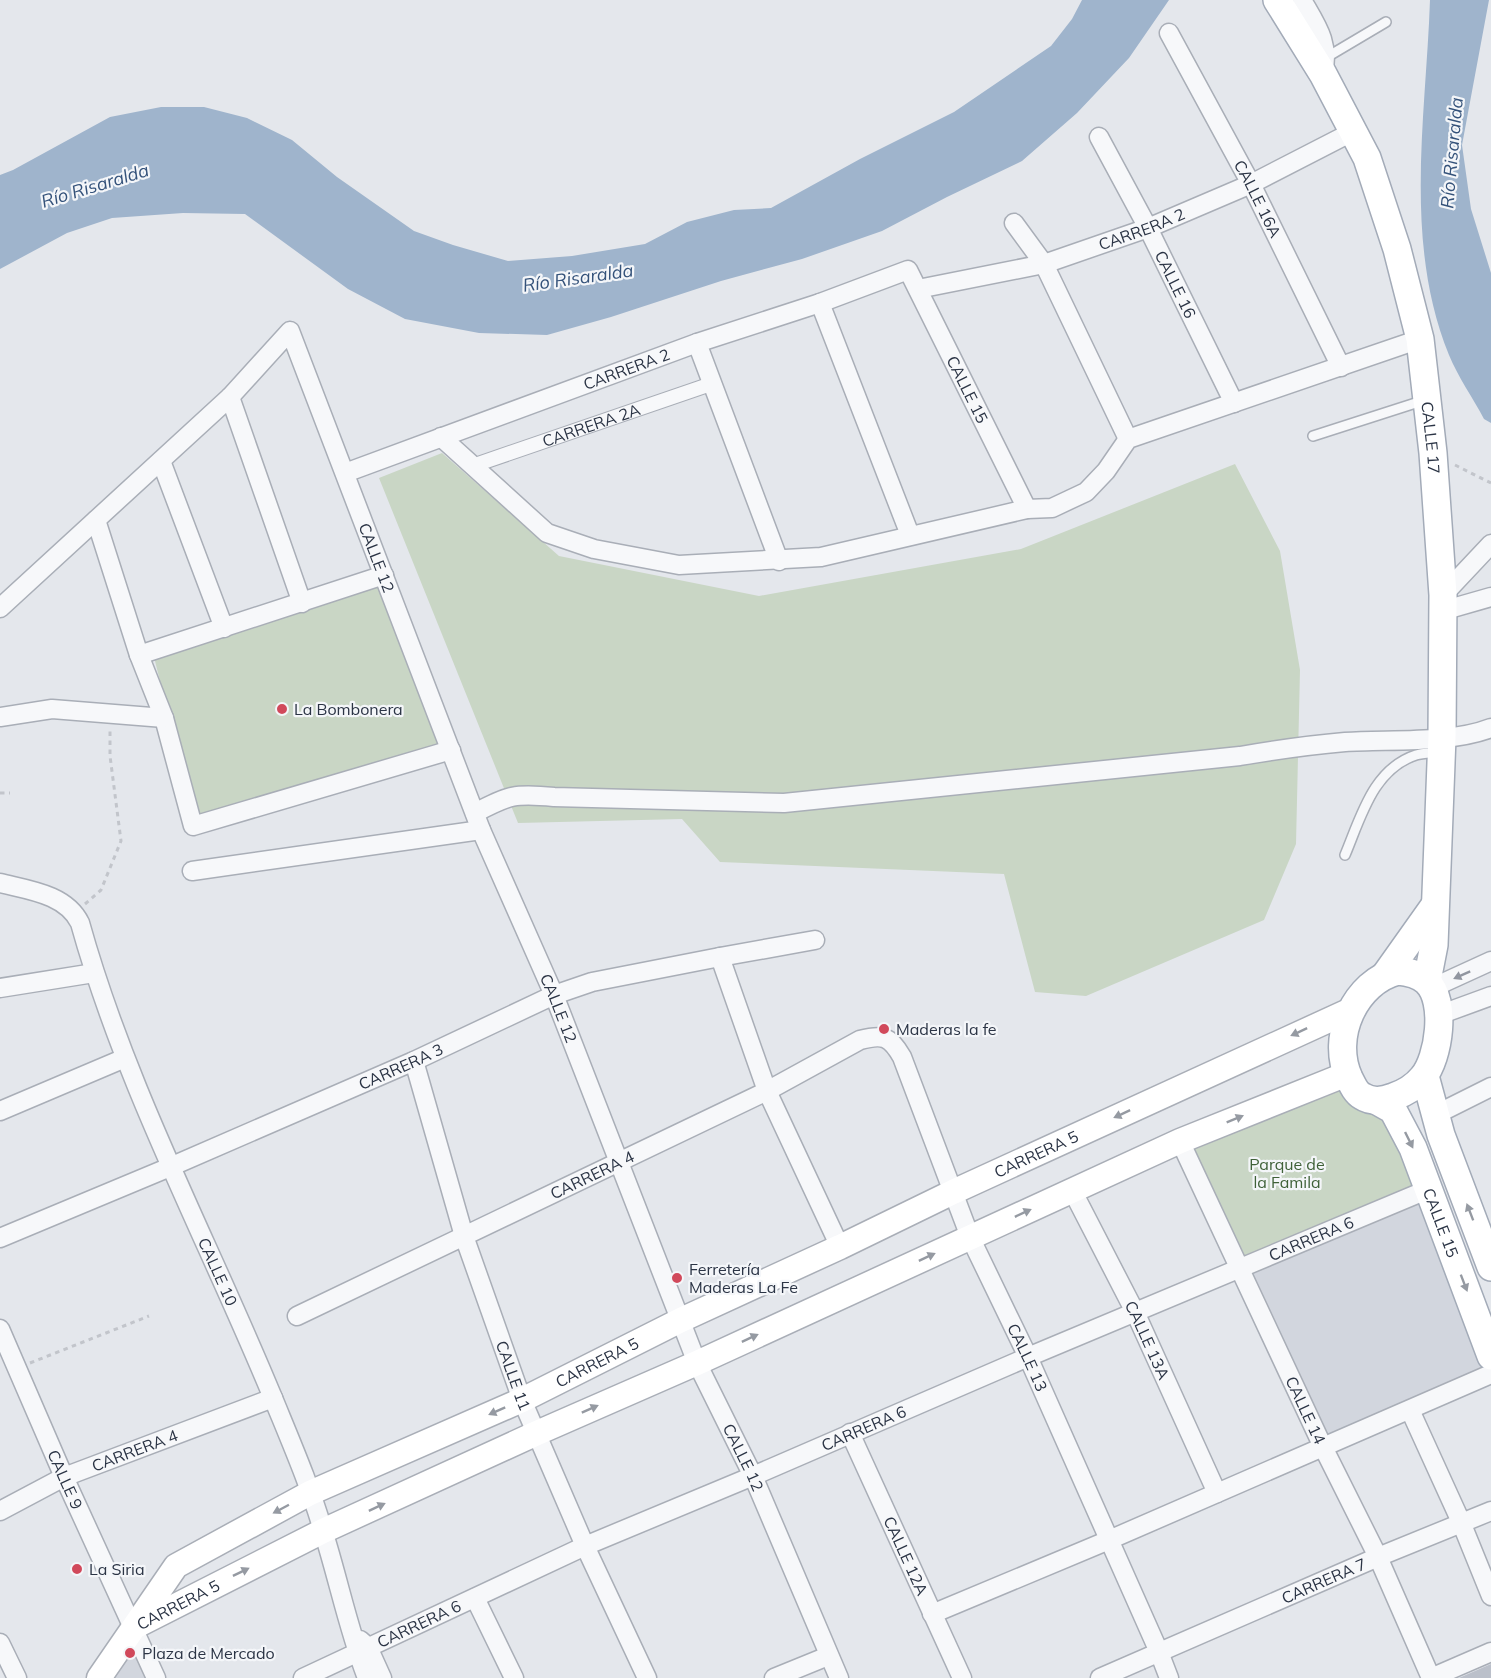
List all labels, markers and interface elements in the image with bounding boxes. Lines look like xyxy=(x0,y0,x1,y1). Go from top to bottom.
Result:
water label: Río Risaralda xyxy=(1435,96,1468,209)
street label: CALLE 16A xyxy=(1230,156,1286,241)
water label: Río Risaralda xyxy=(38,158,152,213)
street label: CARRERA 2 xyxy=(1096,204,1188,254)
street label: CALLE 16 xyxy=(1151,247,1201,321)
water label: Río Risaralda xyxy=(521,258,635,297)
street label: CARRERA 2 xyxy=(581,344,672,394)
street label: CALLE 15 xyxy=(942,352,993,426)
street label: CARRERA 2A xyxy=(540,399,643,451)
street label: CALLE 17 xyxy=(1417,400,1444,475)
street label: CALLE 12 xyxy=(354,520,399,595)
place label: La Bombonera xyxy=(294,699,403,719)
marker: La Bombonera xyxy=(275,702,289,716)
street label: CALLE 12 xyxy=(536,970,582,1046)
one-way arrow xyxy=(1453,970,1470,979)
place label: Maderas la fe xyxy=(896,1019,997,1039)
marker: Maderas la fe xyxy=(877,1022,891,1036)
one-way arrow xyxy=(1290,1027,1308,1037)
street label: CARRERA 3 xyxy=(355,1039,446,1094)
one-way arrow xyxy=(1114,1109,1131,1118)
one-way arrow xyxy=(1226,1114,1244,1124)
street label: CARRERA 5 xyxy=(991,1126,1081,1182)
one-way arrow xyxy=(1404,1131,1414,1149)
street label: CARRERA 4 xyxy=(547,1146,637,1203)
park label: Parque de la Famila xyxy=(1249,1154,1325,1192)
street label: CALLE 15 xyxy=(1419,1185,1463,1260)
one-way arrow xyxy=(1465,1203,1475,1221)
one-way arrow xyxy=(1014,1208,1031,1217)
street label: CARRERA 6 xyxy=(1266,1212,1357,1265)
street label: CALLE 10 xyxy=(194,1234,242,1309)
one-way arrow xyxy=(918,1252,935,1261)
place label: Ferretería Maderas La Fe xyxy=(689,1259,798,1297)
marker: Ferretería Maderas La Fe xyxy=(670,1271,684,1285)
one-way arrow xyxy=(1459,1274,1469,1292)
street label: CALLE 13A xyxy=(1121,1297,1174,1383)
street label: CALLE 13 xyxy=(1003,1320,1052,1394)
street label: CARRERA 5 xyxy=(552,1333,642,1392)
one-way arrow xyxy=(741,1334,758,1343)
street label: CALLE 11 xyxy=(492,1338,535,1414)
street label: CALLE 14 xyxy=(1281,1373,1330,1448)
street label: CARRERA 6 xyxy=(818,1401,909,1455)
one-way arrow xyxy=(582,1405,599,1414)
one-way arrow xyxy=(487,1406,505,1416)
street label: CALLE 12 xyxy=(719,1420,768,1494)
street label: CARRERA 4 xyxy=(89,1425,181,1476)
street label: CALLE 9 xyxy=(43,1447,87,1512)
one-way arrow xyxy=(368,1502,385,1511)
one-way arrow xyxy=(272,1504,289,1514)
street label: CALLE 12A xyxy=(879,1513,933,1599)
street label: CARRERA 7 xyxy=(1278,1553,1369,1608)
place label: La Siria xyxy=(89,1559,145,1579)
marker: La Siria xyxy=(70,1562,84,1576)
one-way arrow xyxy=(233,1567,250,1577)
street label: CARRERA 5 xyxy=(133,1575,223,1634)
street label: CARRERA 6 xyxy=(374,1596,464,1652)
place label: Plaza de Mercado xyxy=(142,1643,275,1663)
marker: Plaza de Mercado xyxy=(123,1646,137,1660)

